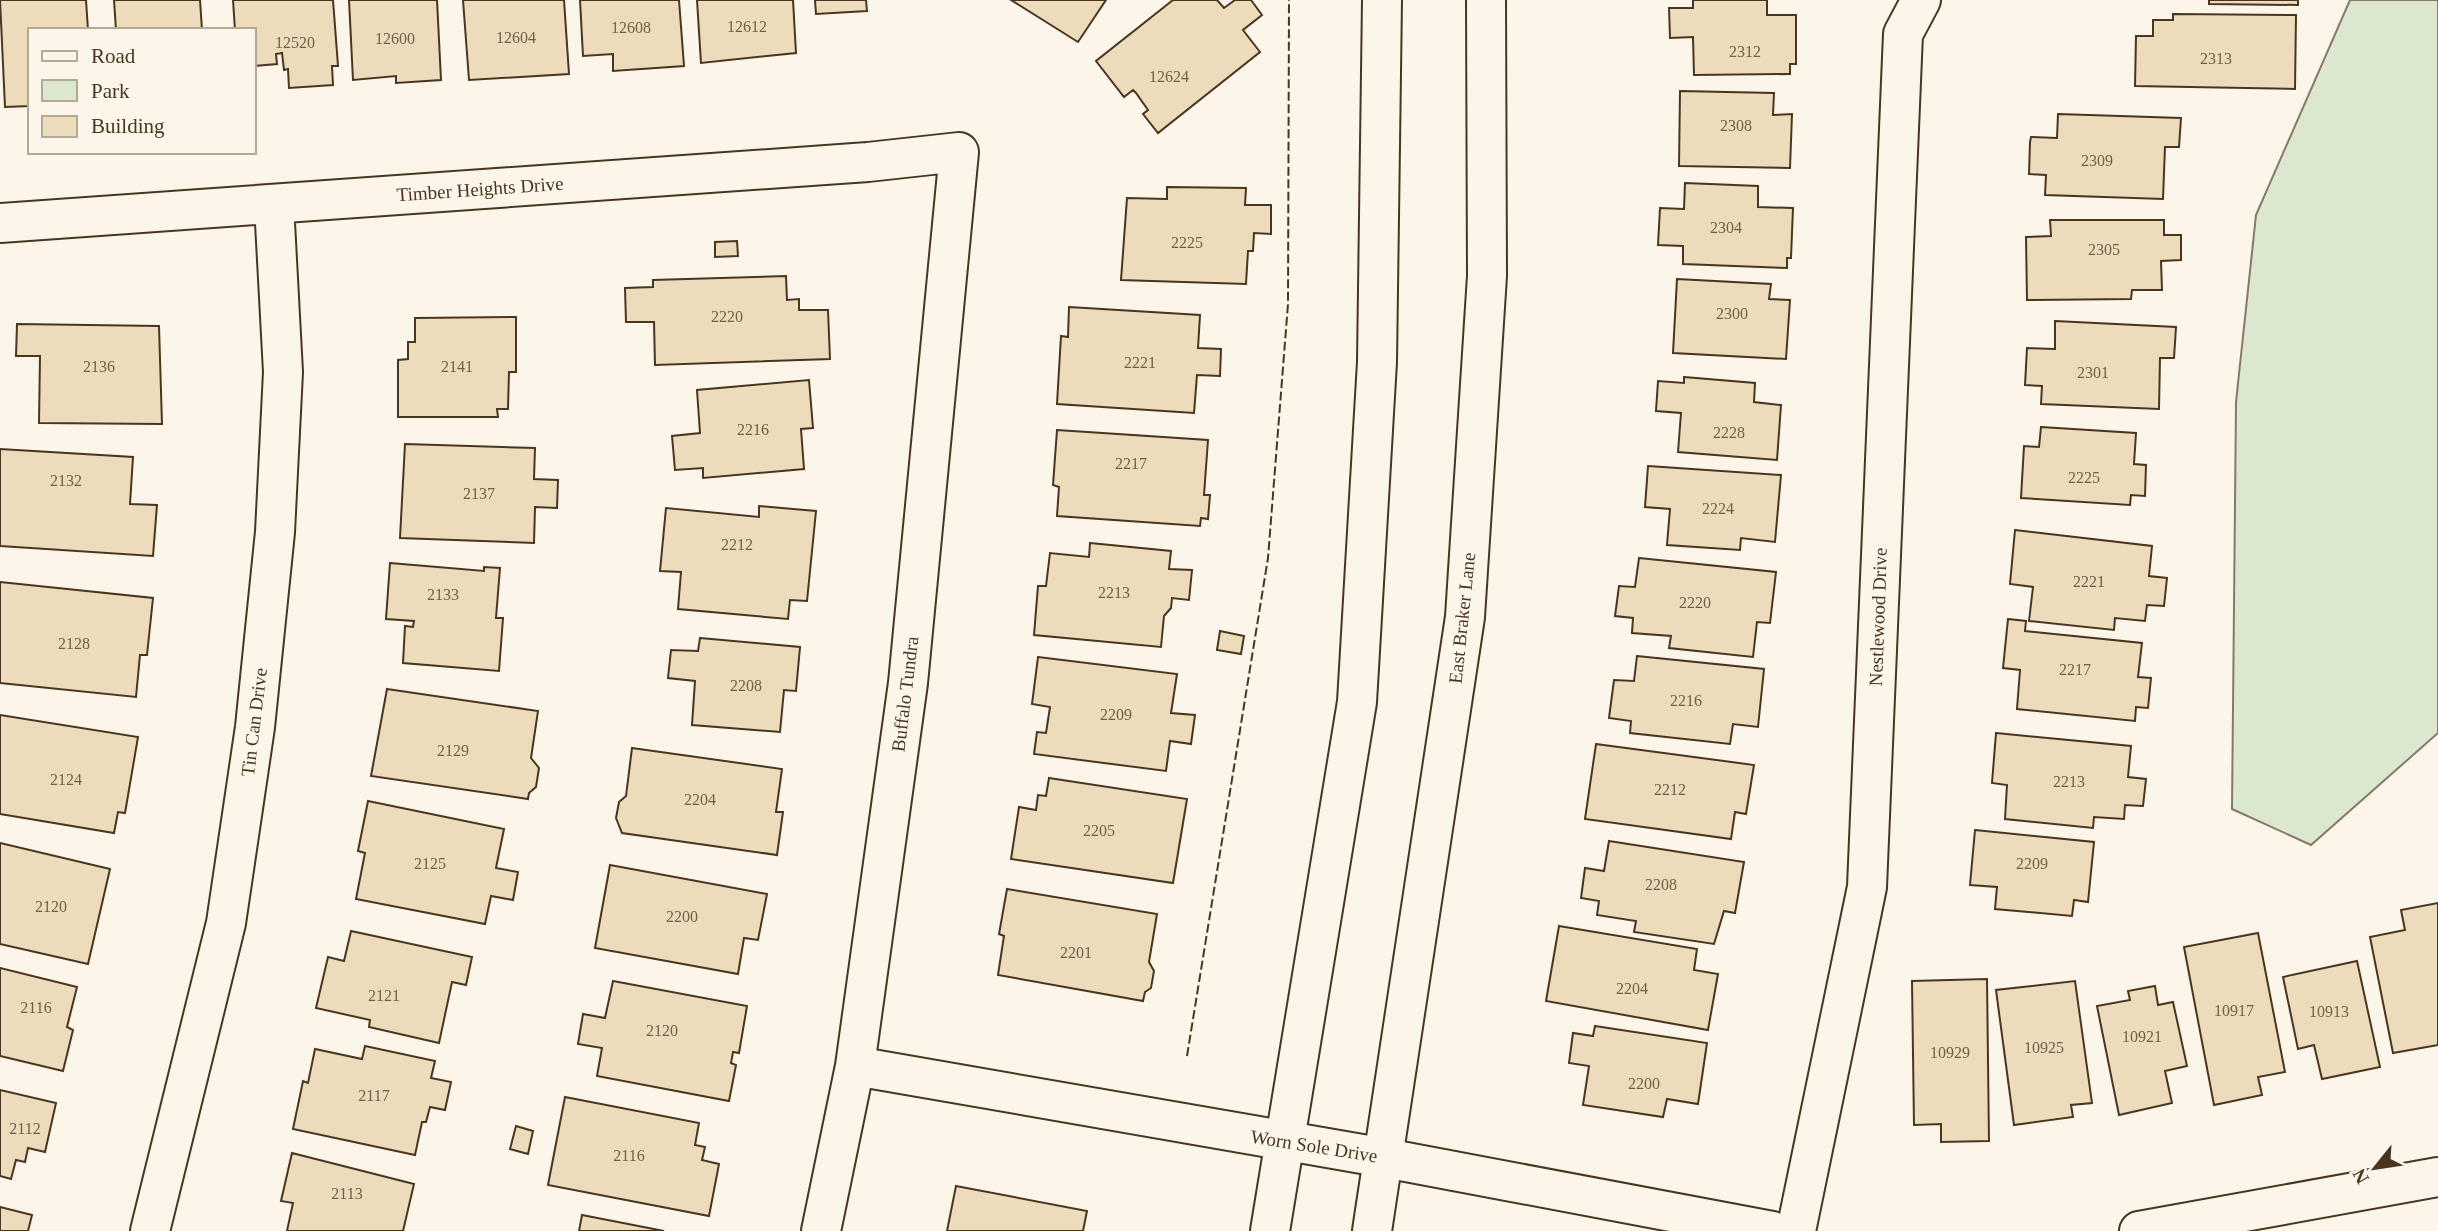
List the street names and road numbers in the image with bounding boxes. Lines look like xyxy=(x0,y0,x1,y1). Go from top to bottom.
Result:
street label: Timber Heights Drive xyxy=(396,173,564,205)
street label: Nestlewood Drive xyxy=(1865,547,1891,687)
street label: East Braker Lane xyxy=(1445,551,1479,685)
street label: Buffalo Tundra xyxy=(887,634,923,753)
street label: Tin Can Drive xyxy=(237,667,271,777)
street label: Worn Sole Drive xyxy=(1249,1126,1379,1166)

